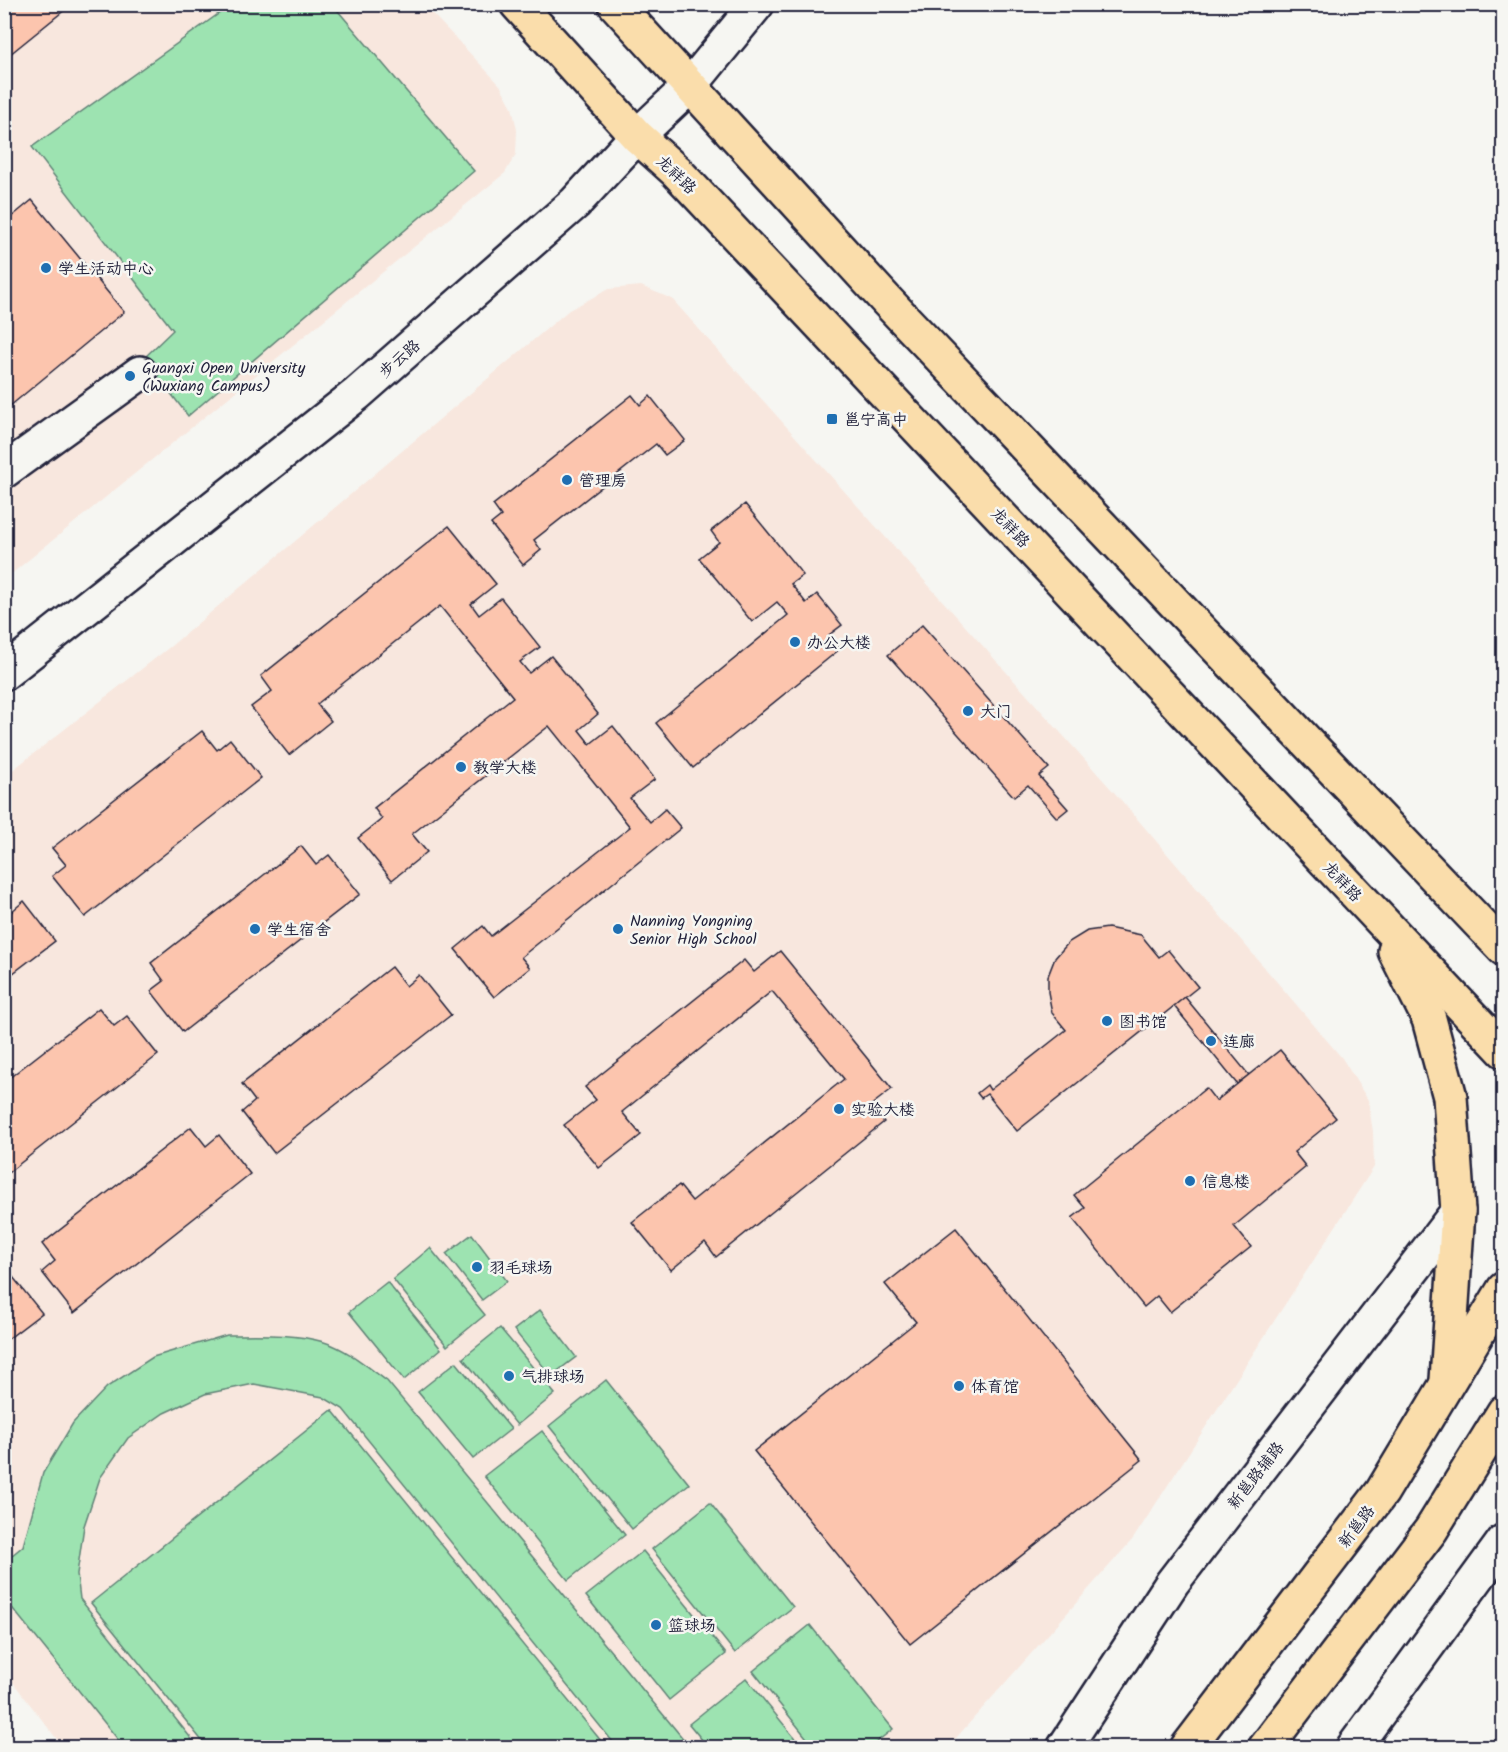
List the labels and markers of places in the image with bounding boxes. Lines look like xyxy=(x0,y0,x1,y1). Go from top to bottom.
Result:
place label: 学生活动中心 xyxy=(58,257,154,282)
marker: 学生活动中心 xyxy=(39,261,53,275)
place label: Guangxi Open University (Wuxiang Campus) xyxy=(142,356,306,399)
marker: Guangxi Open University (Wuxiang Campus) xyxy=(123,369,137,383)
place label: 邕宁高中 xyxy=(844,408,908,433)
marker: 邕宁高中 xyxy=(825,412,839,426)
place label: 管理房 xyxy=(579,469,627,494)
marker: 管理房 xyxy=(560,473,574,487)
place label: 办公大楼 xyxy=(807,631,871,656)
marker: 办公大楼 xyxy=(788,635,802,649)
place label: 大门 xyxy=(980,700,1012,725)
marker: 大门 xyxy=(961,704,975,718)
place label: 教学大楼 xyxy=(473,756,537,781)
marker: 教学大楼 xyxy=(454,760,468,774)
place label: Nanning Yongning Senior High School xyxy=(630,909,757,952)
place label: 学生宿舍 xyxy=(267,918,331,943)
marker: 学生宿舍 xyxy=(248,922,262,936)
marker: Nanning Yongning Senior High School xyxy=(611,922,625,936)
place label: 图书馆 xyxy=(1119,1010,1167,1035)
marker: 图书馆 xyxy=(1100,1014,1114,1028)
place label: 连廊 xyxy=(1223,1030,1255,1055)
marker: 连廊 xyxy=(1204,1034,1218,1048)
place label: 实验大楼 xyxy=(851,1098,915,1123)
marker: 实验大楼 xyxy=(832,1102,846,1116)
place label: 信息楼 xyxy=(1202,1170,1250,1195)
marker: 信息楼 xyxy=(1183,1174,1197,1188)
place label: 羽毛球场 xyxy=(489,1256,553,1281)
marker: 羽毛球场 xyxy=(470,1260,484,1274)
place label: 气排球场 xyxy=(521,1365,585,1390)
marker: 气排球场 xyxy=(502,1369,516,1383)
place label: 体育馆 xyxy=(971,1375,1019,1400)
marker: 体育馆 xyxy=(952,1379,966,1393)
place label: 篮球场 xyxy=(668,1614,716,1639)
marker: 篮球场 xyxy=(649,1618,663,1632)

